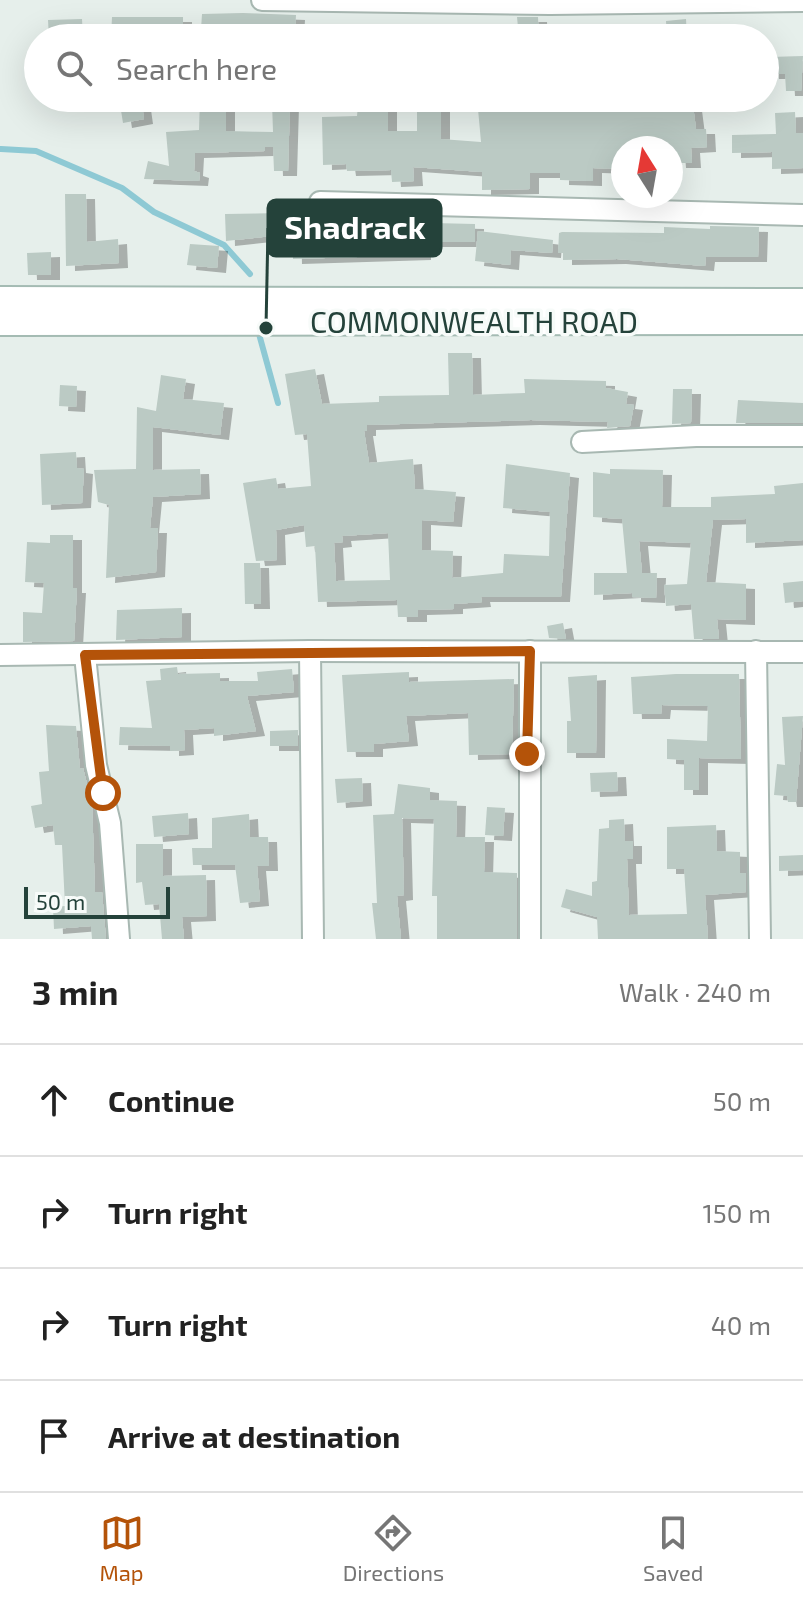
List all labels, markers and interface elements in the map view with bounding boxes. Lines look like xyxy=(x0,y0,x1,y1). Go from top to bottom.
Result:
search box xyxy=(24,24,779,112)
icon: search xyxy=(52,46,96,90)
text: Search here xyxy=(116,50,277,86)
north arrow xyxy=(611,136,683,208)
callout: Shadrack xyxy=(268,200,441,256)
text: Shadrack xyxy=(284,207,426,245)
street label: COMMONWEALTH ROAD xyxy=(310,303,638,339)
route end xyxy=(509,736,545,772)
route start xyxy=(85,775,121,811)
scale bar xyxy=(24,883,170,919)
text: 50 m xyxy=(36,888,85,914)
text: 3 min xyxy=(32,971,118,1012)
text: Walk · 240 m xyxy=(619,976,771,1007)
icon: ahead xyxy=(32,1078,76,1122)
text: Continue xyxy=(108,1082,235,1118)
text: 50 m xyxy=(713,1085,771,1116)
icon: right xyxy=(32,1190,76,1234)
text: Turn right xyxy=(108,1194,248,1230)
text: 150 m xyxy=(702,1197,771,1228)
icon: right xyxy=(32,1302,76,1346)
text: Turn right xyxy=(108,1306,248,1342)
text: 40 m xyxy=(711,1309,771,1340)
icon: arrive xyxy=(32,1414,76,1458)
text: Arrive at destination xyxy=(108,1418,400,1454)
tab: Map xyxy=(100,1511,144,1585)
tab: Directions xyxy=(343,1511,444,1585)
tab: Saved xyxy=(643,1511,703,1585)

